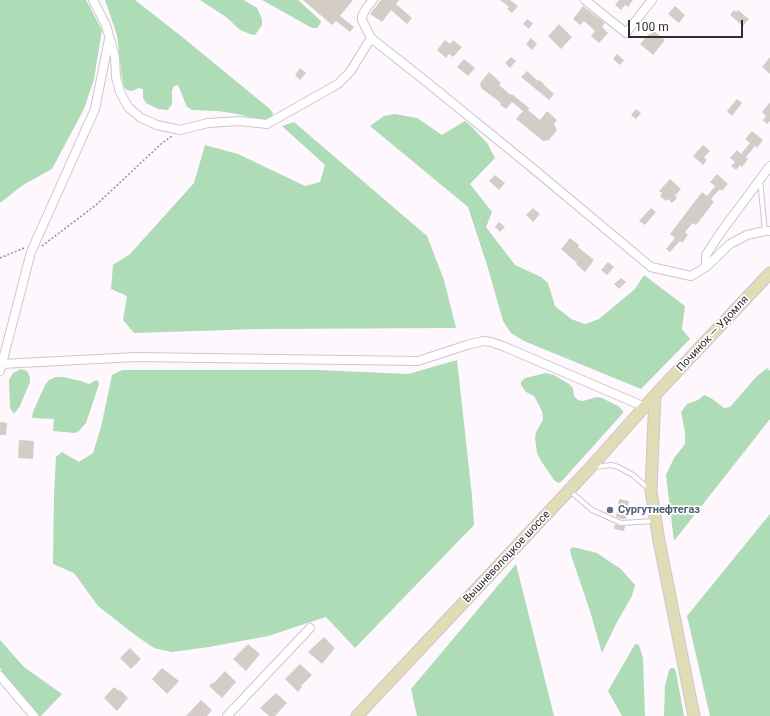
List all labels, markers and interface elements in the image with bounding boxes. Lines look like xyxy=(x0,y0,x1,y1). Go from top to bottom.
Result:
scale bar xyxy=(630,12,745,38)
text: 100 m xyxy=(635,20,669,34)
street label: Починок — Удомля xyxy=(674,293,752,375)
place label: Сургутнефтегаз xyxy=(618,503,700,517)
marker: Сургутнефтегаз xyxy=(605,505,615,515)
street label: Вышневолоцкое шоссе xyxy=(461,508,553,606)

